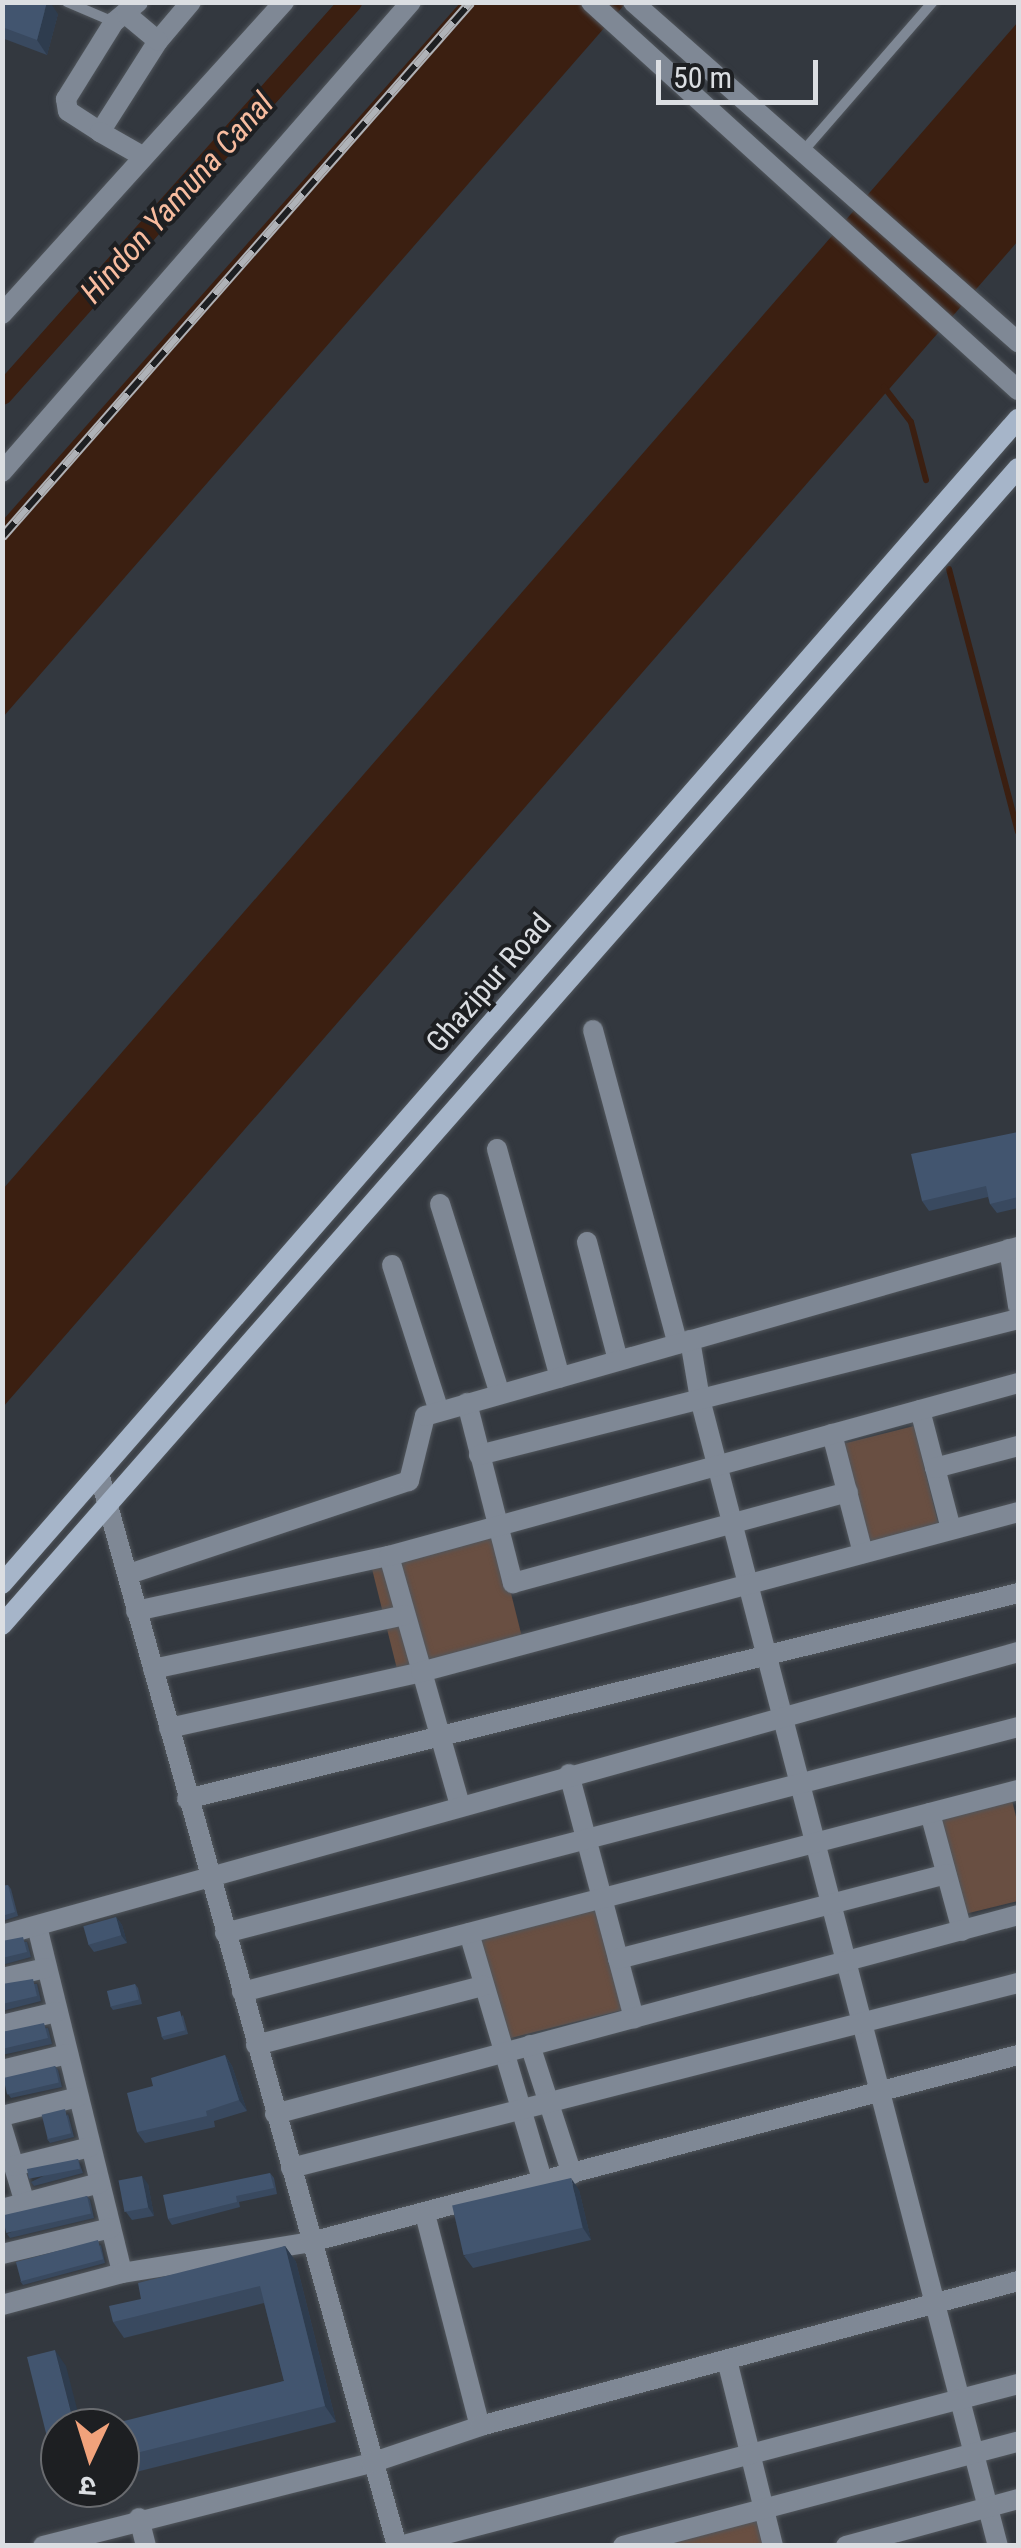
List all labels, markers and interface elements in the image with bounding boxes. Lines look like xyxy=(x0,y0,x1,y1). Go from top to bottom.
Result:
scale bar xyxy=(661,40,824,102)
text: 50 m xyxy=(673,60,732,95)
water label: Hindon Yamuna Canal xyxy=(72,85,282,311)
street label: Ghazipur Road xyxy=(419,906,559,1060)
north arrow xyxy=(40,2408,140,2508)
text: उ xyxy=(79,2469,97,2503)

